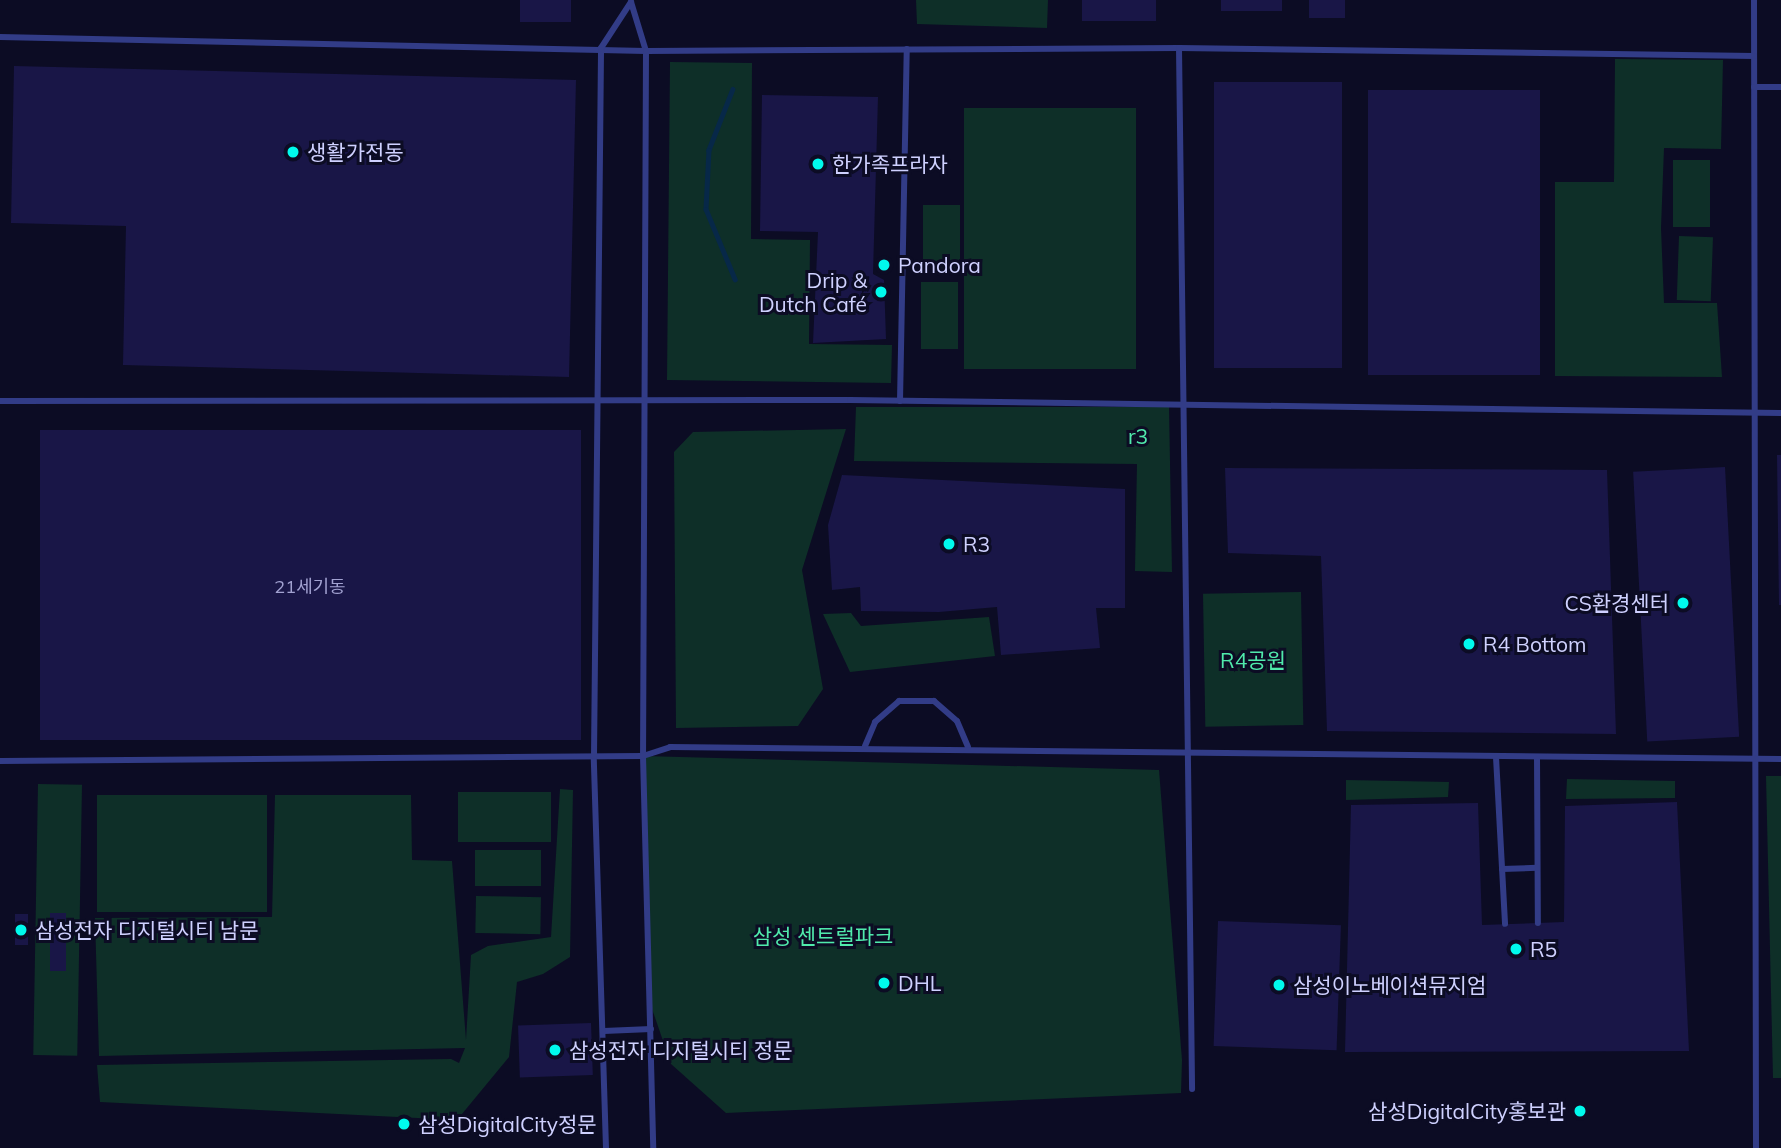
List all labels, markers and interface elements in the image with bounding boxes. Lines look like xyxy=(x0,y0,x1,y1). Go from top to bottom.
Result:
place label: 생활가전동 xyxy=(307,139,404,165)
marker: 생활가전동 xyxy=(285,144,301,160)
place label: 한가족프라자 xyxy=(832,151,948,177)
marker: 한가족프라자 xyxy=(810,156,826,172)
place label: Pandora xyxy=(898,252,981,278)
marker: Pandora xyxy=(876,257,892,273)
place label: Drip & Dutch Café xyxy=(759,267,867,317)
marker: Drip & Dutch Café xyxy=(873,284,889,300)
park label: r3 xyxy=(1128,423,1148,449)
place label: R3 xyxy=(963,531,990,557)
marker: R3 xyxy=(941,536,957,552)
house number: 21세기동 xyxy=(274,576,346,598)
place label: CS환경센터 xyxy=(1565,590,1669,616)
marker: CS환경센터 xyxy=(1675,595,1691,611)
place label: R4 Bottom xyxy=(1483,631,1587,657)
marker: R4 Bottom xyxy=(1461,636,1477,652)
park label: R4공원 xyxy=(1220,647,1286,673)
place label: 삼성전자 디지털시티 남문 xyxy=(35,917,258,943)
marker: 삼성전자 디지털시티 남문 xyxy=(13,922,29,938)
park label: 삼성 센트럴파크 xyxy=(753,923,893,949)
place label: R5 xyxy=(1530,936,1557,962)
marker: R5 xyxy=(1508,941,1524,957)
place label: DHL xyxy=(898,970,941,996)
place label: 삼성이노베이션뮤지엄 xyxy=(1293,972,1486,998)
marker: DHL xyxy=(876,975,892,991)
marker: 삼성이노베이션뮤지엄 xyxy=(1271,977,1287,993)
place label: 삼성전자 디지털시티 정문 xyxy=(569,1037,792,1063)
marker: 삼성전자 디지털시티 정문 xyxy=(547,1042,563,1058)
place label: 삼성DigitalCity홍보관 xyxy=(1368,1098,1566,1124)
marker: 삼성DigitalCity홍보관 xyxy=(1572,1103,1588,1119)
place label: 삼성DigitalCity정문 xyxy=(418,1111,597,1137)
marker: 삼성DigitalCity정문 xyxy=(396,1116,412,1132)

